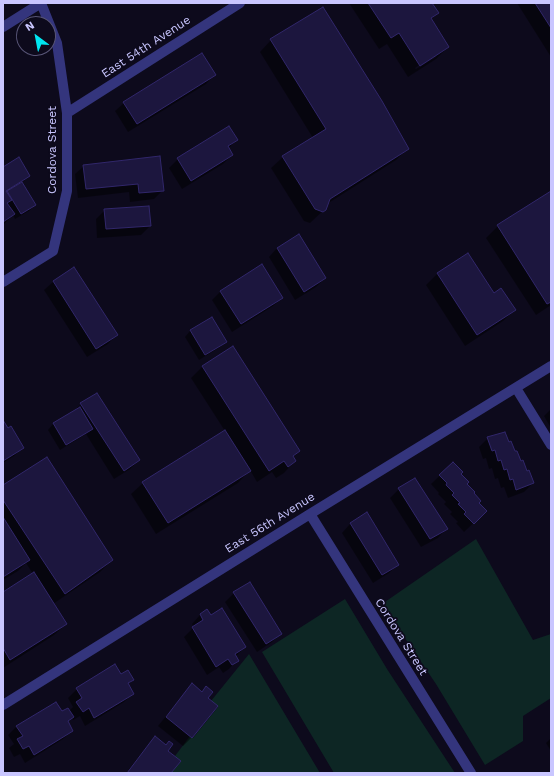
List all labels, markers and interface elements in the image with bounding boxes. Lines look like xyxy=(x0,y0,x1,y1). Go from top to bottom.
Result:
street label: East 54th Avenue xyxy=(99,13,193,81)
north arrow xyxy=(16,16,56,56)
text: N xyxy=(23,19,37,34)
street label: Cordova Street xyxy=(45,106,59,194)
street label: East 56th Avenue xyxy=(222,490,318,556)
street label: Cordova Street xyxy=(372,596,430,678)

